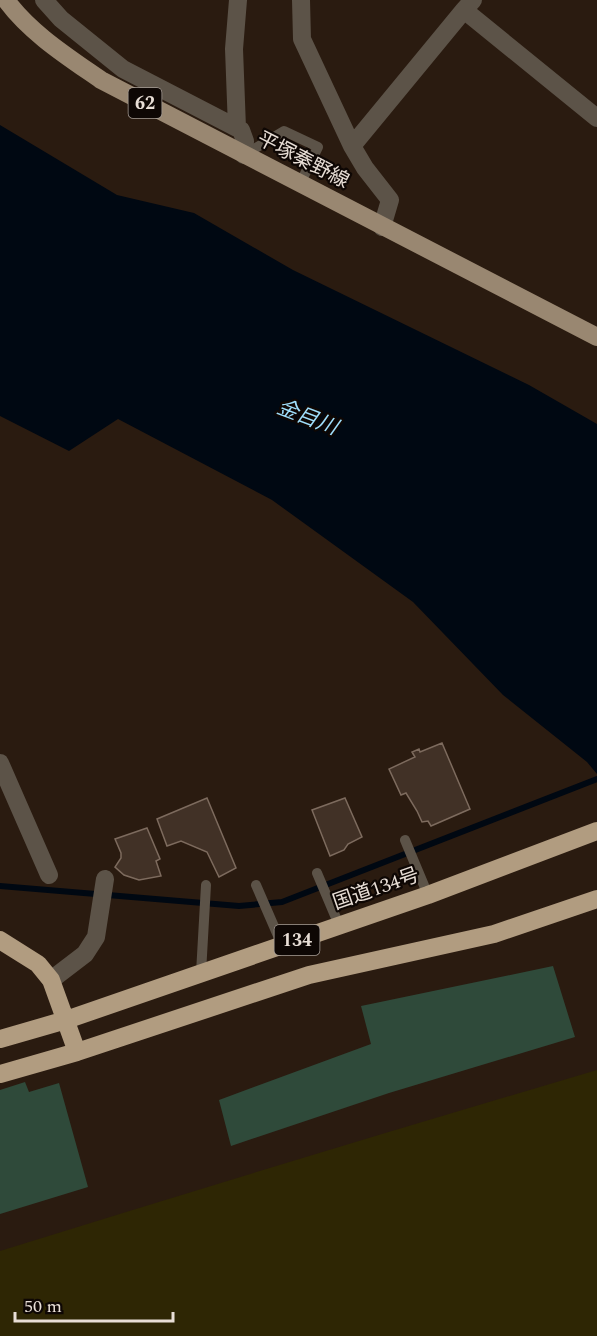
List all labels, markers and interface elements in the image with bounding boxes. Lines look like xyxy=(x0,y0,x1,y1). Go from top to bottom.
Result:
road number: 62 xyxy=(128,88,162,118)
street label: 平塚秦野線 xyxy=(252,124,354,196)
water label: 金目川 xyxy=(272,392,344,445)
street label: 国道134号 xyxy=(329,860,423,918)
road number: 134 xyxy=(274,925,320,955)
scale bar xyxy=(15,1285,172,1323)
text: 50 m xyxy=(24,1293,62,1320)

